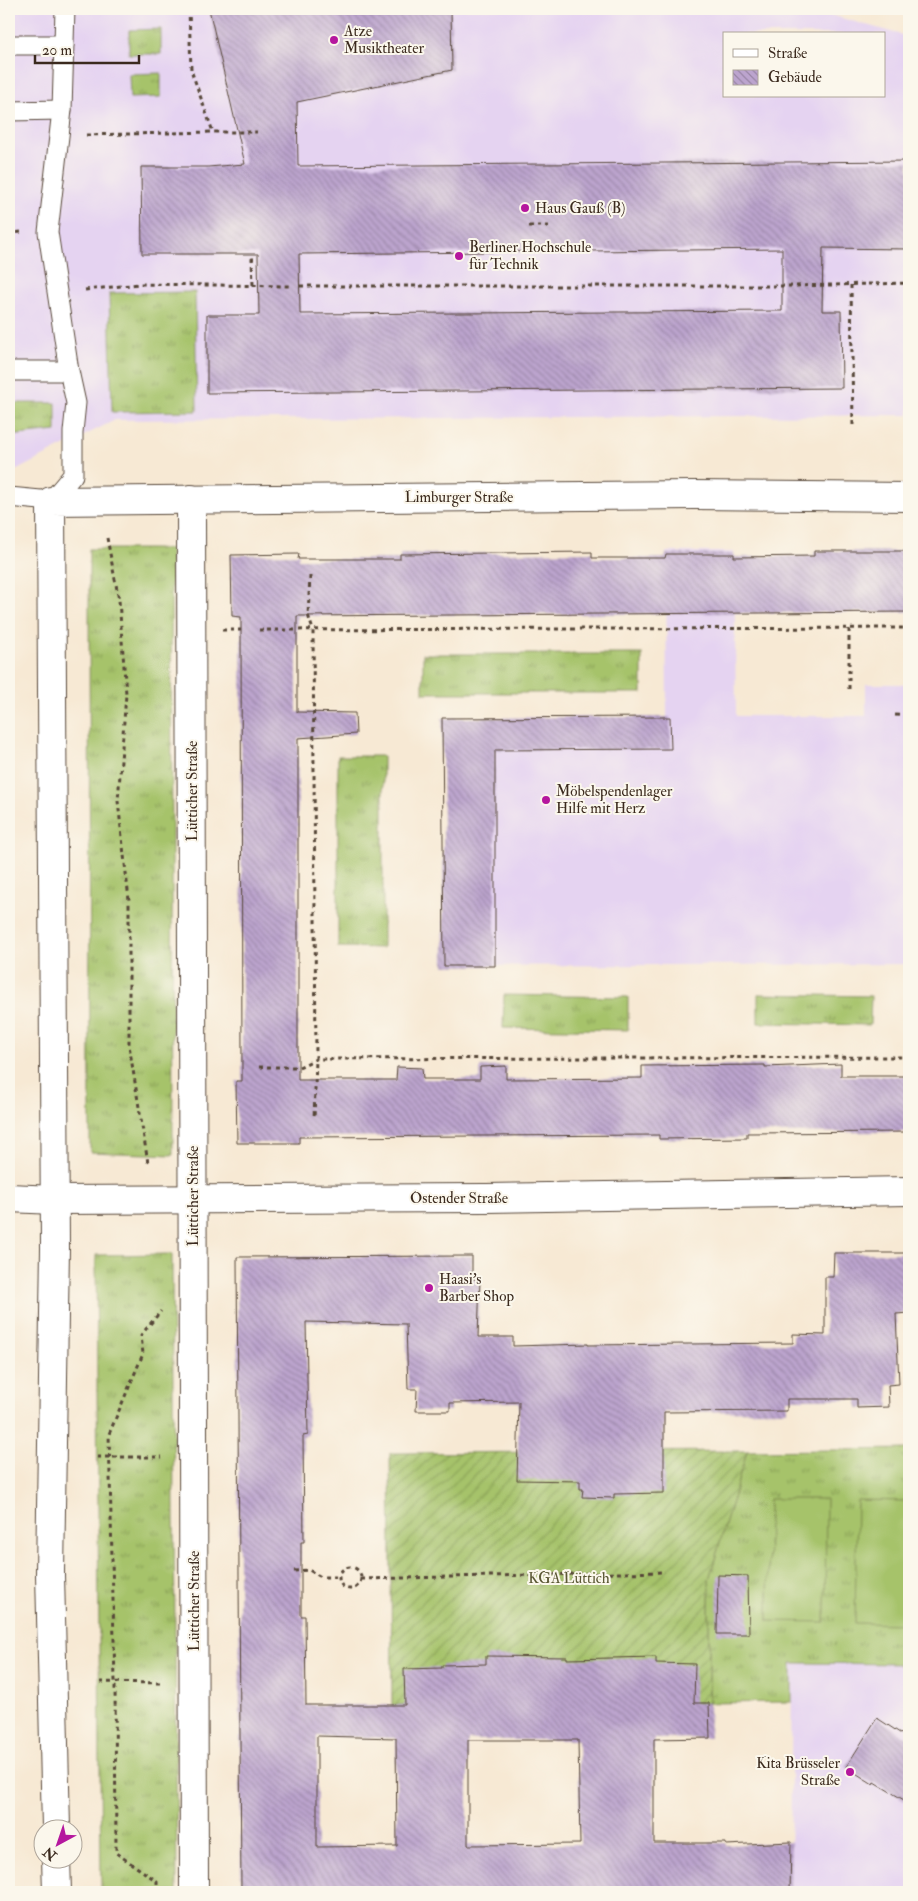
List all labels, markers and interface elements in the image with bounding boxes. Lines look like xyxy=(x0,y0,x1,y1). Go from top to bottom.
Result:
place label: Atze Musiktheater xyxy=(343,22,424,58)
scale bar xyxy=(35,32,139,64)
legend xyxy=(723,32,886,98)
marker: Atze Musiktheater xyxy=(328,34,340,46)
text: 20 m xyxy=(42,41,72,60)
text: Straße xyxy=(768,44,807,63)
text: Gebäude xyxy=(768,68,822,87)
place label: Haus Gauß (B) xyxy=(535,199,625,218)
marker: Haus Gauß (B) xyxy=(519,202,531,214)
place label: Berliner Hochschule für Technik xyxy=(469,238,591,274)
marker: Berliner Hochschule für Technik xyxy=(453,250,465,262)
street label: Limburger Straße xyxy=(405,488,513,507)
street label: Lütticher Straße xyxy=(183,741,202,841)
place label: Möbelspendenlager Hilfe mit Herz xyxy=(556,782,673,818)
marker: Möbelspendenlager Hilfe mit Herz xyxy=(540,794,552,806)
street label: Lütticher Straße xyxy=(184,1146,203,1246)
street label: Ostender Straße xyxy=(410,1189,508,1208)
place label: Haasi's Barber Shop xyxy=(439,1270,514,1307)
marker: Haasi's Barber Shop xyxy=(423,1282,435,1294)
street label: Lütticher Straße xyxy=(185,1551,204,1651)
park label: KGA Lüttich xyxy=(528,1569,610,1588)
place label: Kita Brüsseler Straße xyxy=(756,1754,840,1790)
marker: Kita Brüsseler Straße xyxy=(844,1766,856,1778)
north arrow xyxy=(32,1818,82,1868)
text: N xyxy=(39,1843,61,1865)

